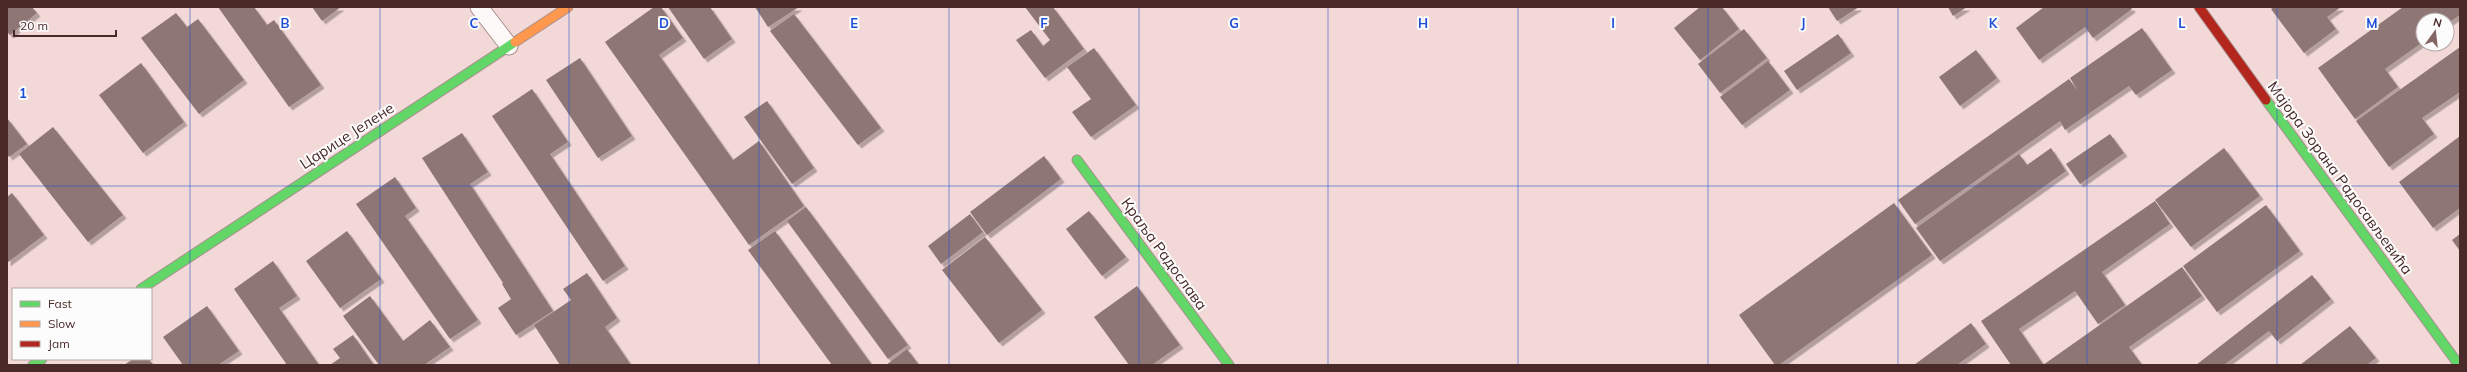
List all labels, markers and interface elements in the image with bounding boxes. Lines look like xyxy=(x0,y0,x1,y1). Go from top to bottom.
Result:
scale bar xyxy=(14,12,116,38)
north arrow xyxy=(2415,12,2455,52)
text: B xyxy=(281,15,290,31)
text: C xyxy=(470,15,479,31)
text: D xyxy=(659,15,669,31)
text: E xyxy=(850,15,858,31)
text: F xyxy=(1040,15,1048,31)
text: G xyxy=(1229,15,1239,31)
text: H xyxy=(1418,15,1428,31)
text: I xyxy=(1611,15,1615,31)
text: J xyxy=(1801,15,1805,31)
text: K xyxy=(1989,15,1999,31)
text: L xyxy=(2178,15,2186,31)
text: M xyxy=(2366,15,2378,31)
text: N xyxy=(2432,15,2443,30)
text: 20 m xyxy=(20,18,48,33)
street label: Мајора Зорана Радосављевића xyxy=(2264,77,2417,278)
text: 1 xyxy=(19,85,27,101)
street label: Царице Јелене xyxy=(296,98,397,173)
street label: Краља Радослава xyxy=(1117,194,1212,314)
legend xyxy=(12,288,152,360)
text: Fast xyxy=(48,296,72,311)
text: Slow xyxy=(48,316,76,331)
text: Jam xyxy=(48,336,70,351)

